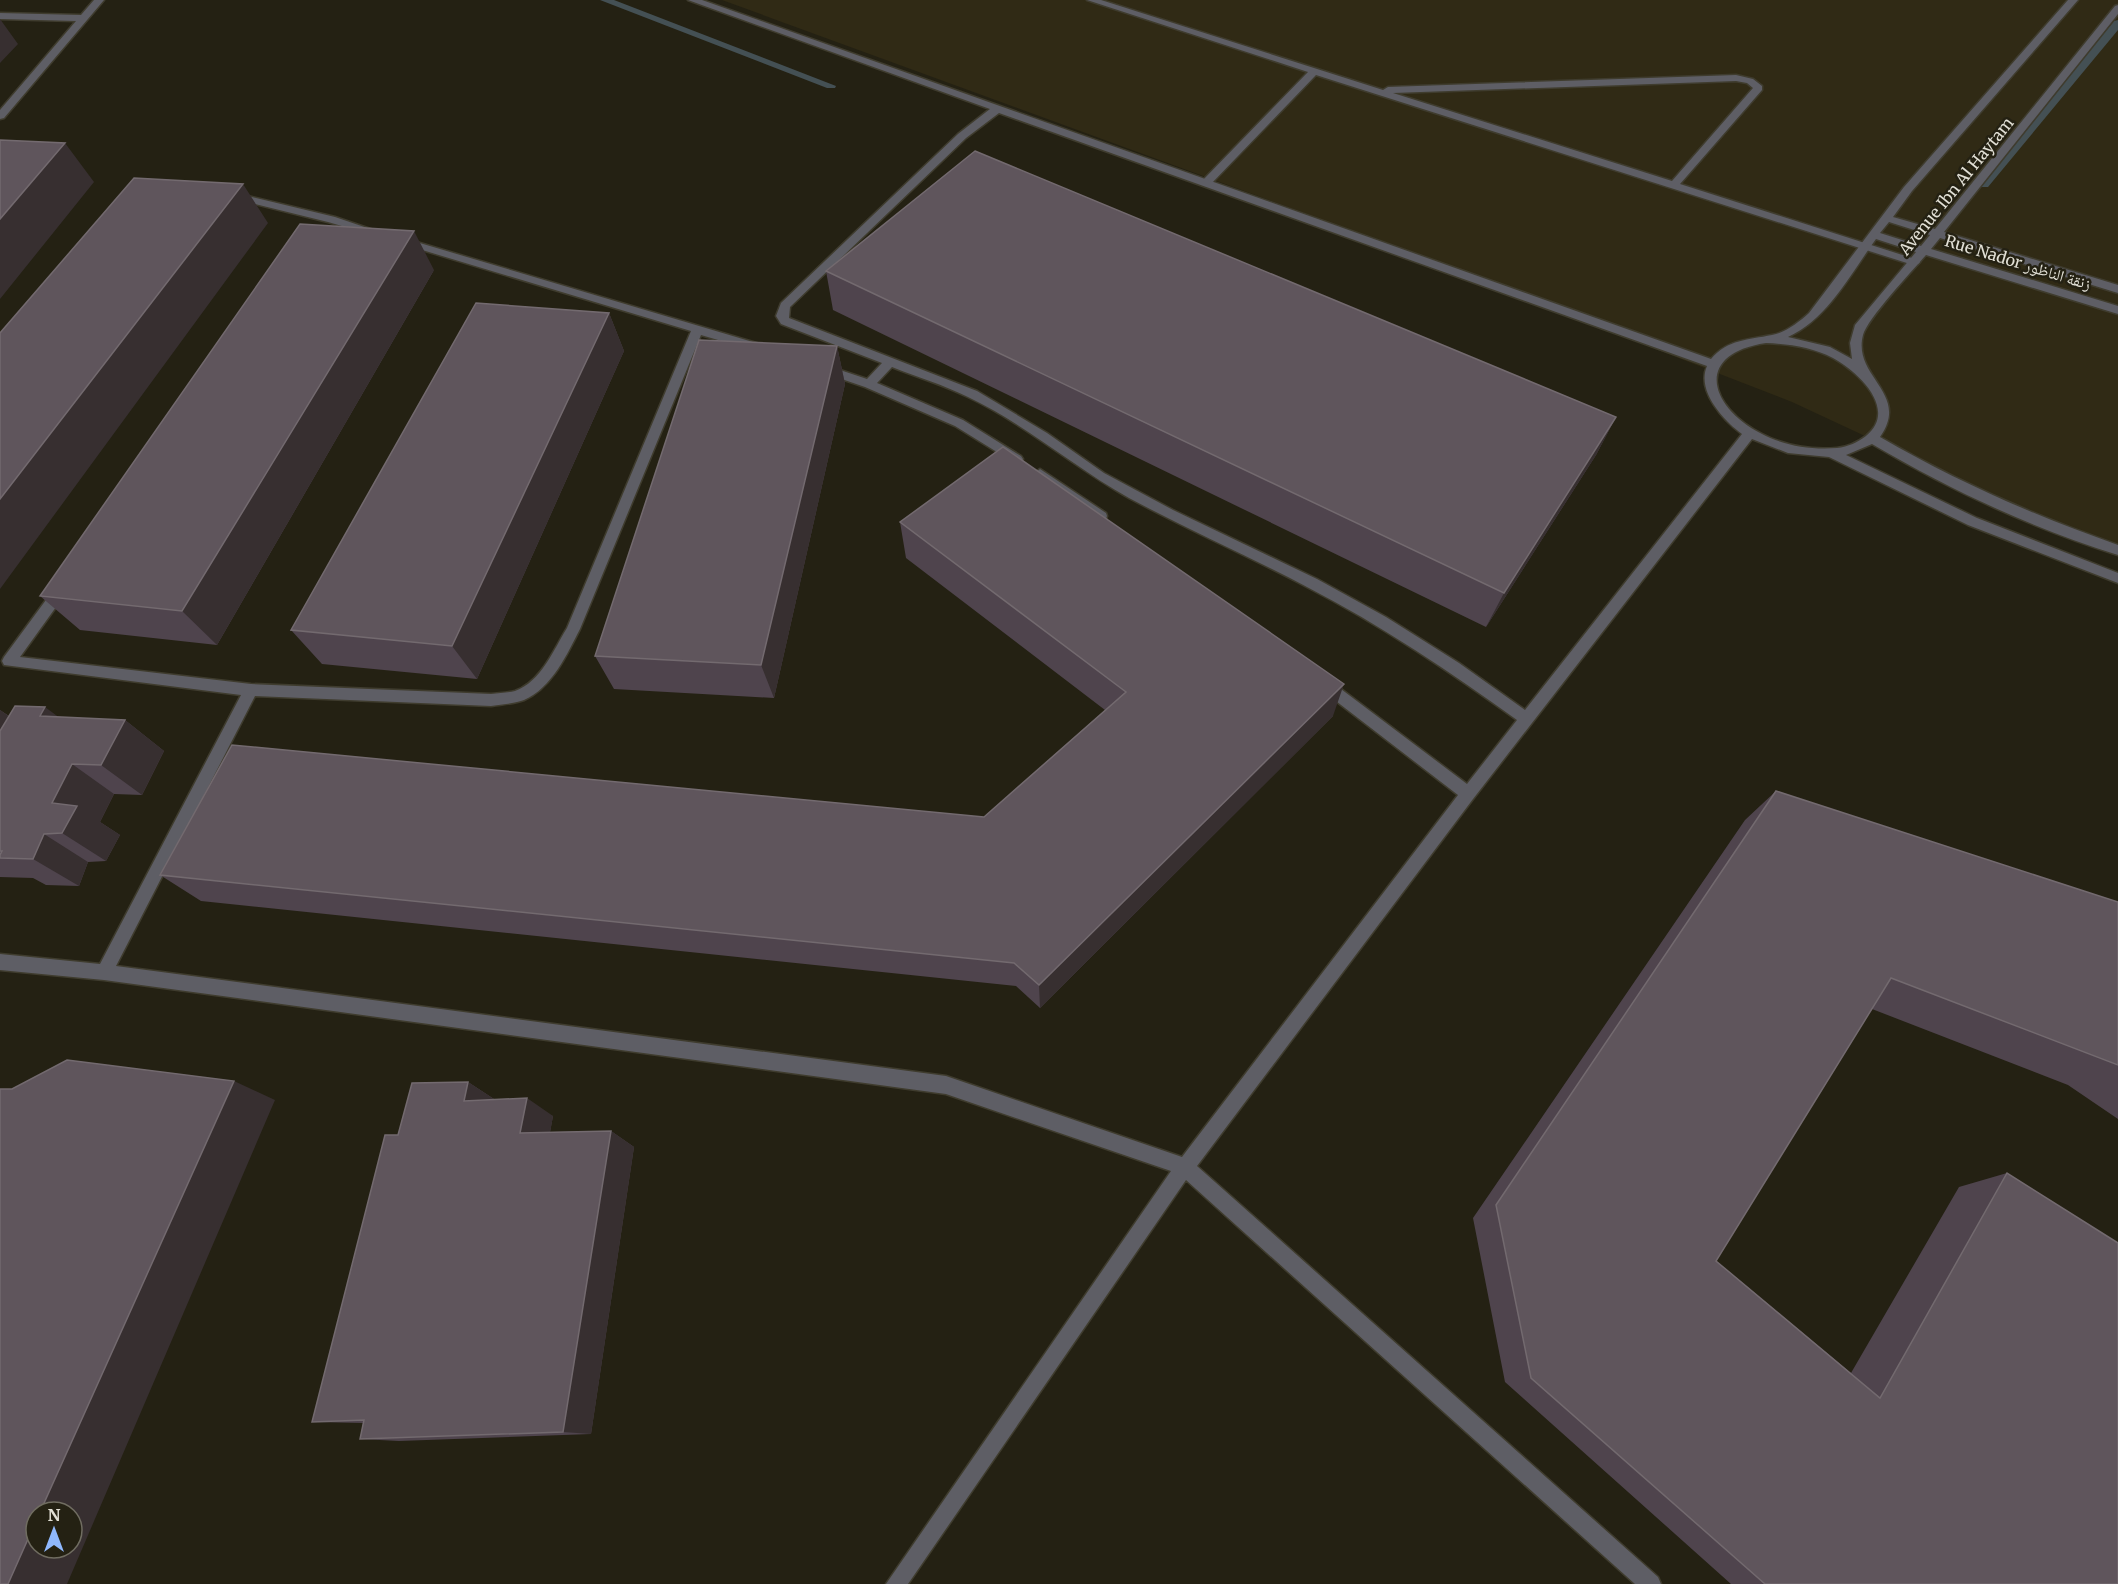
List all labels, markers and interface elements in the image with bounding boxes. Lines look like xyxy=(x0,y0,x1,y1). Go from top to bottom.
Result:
street label: Avenue Ibn Al Haytam xyxy=(1894,113,2018,260)
street label: Rue Nador زنقة الناظور xyxy=(1943,230,2093,294)
north arrow xyxy=(24,1500,84,1560)
text: N xyxy=(48,1505,61,1525)

